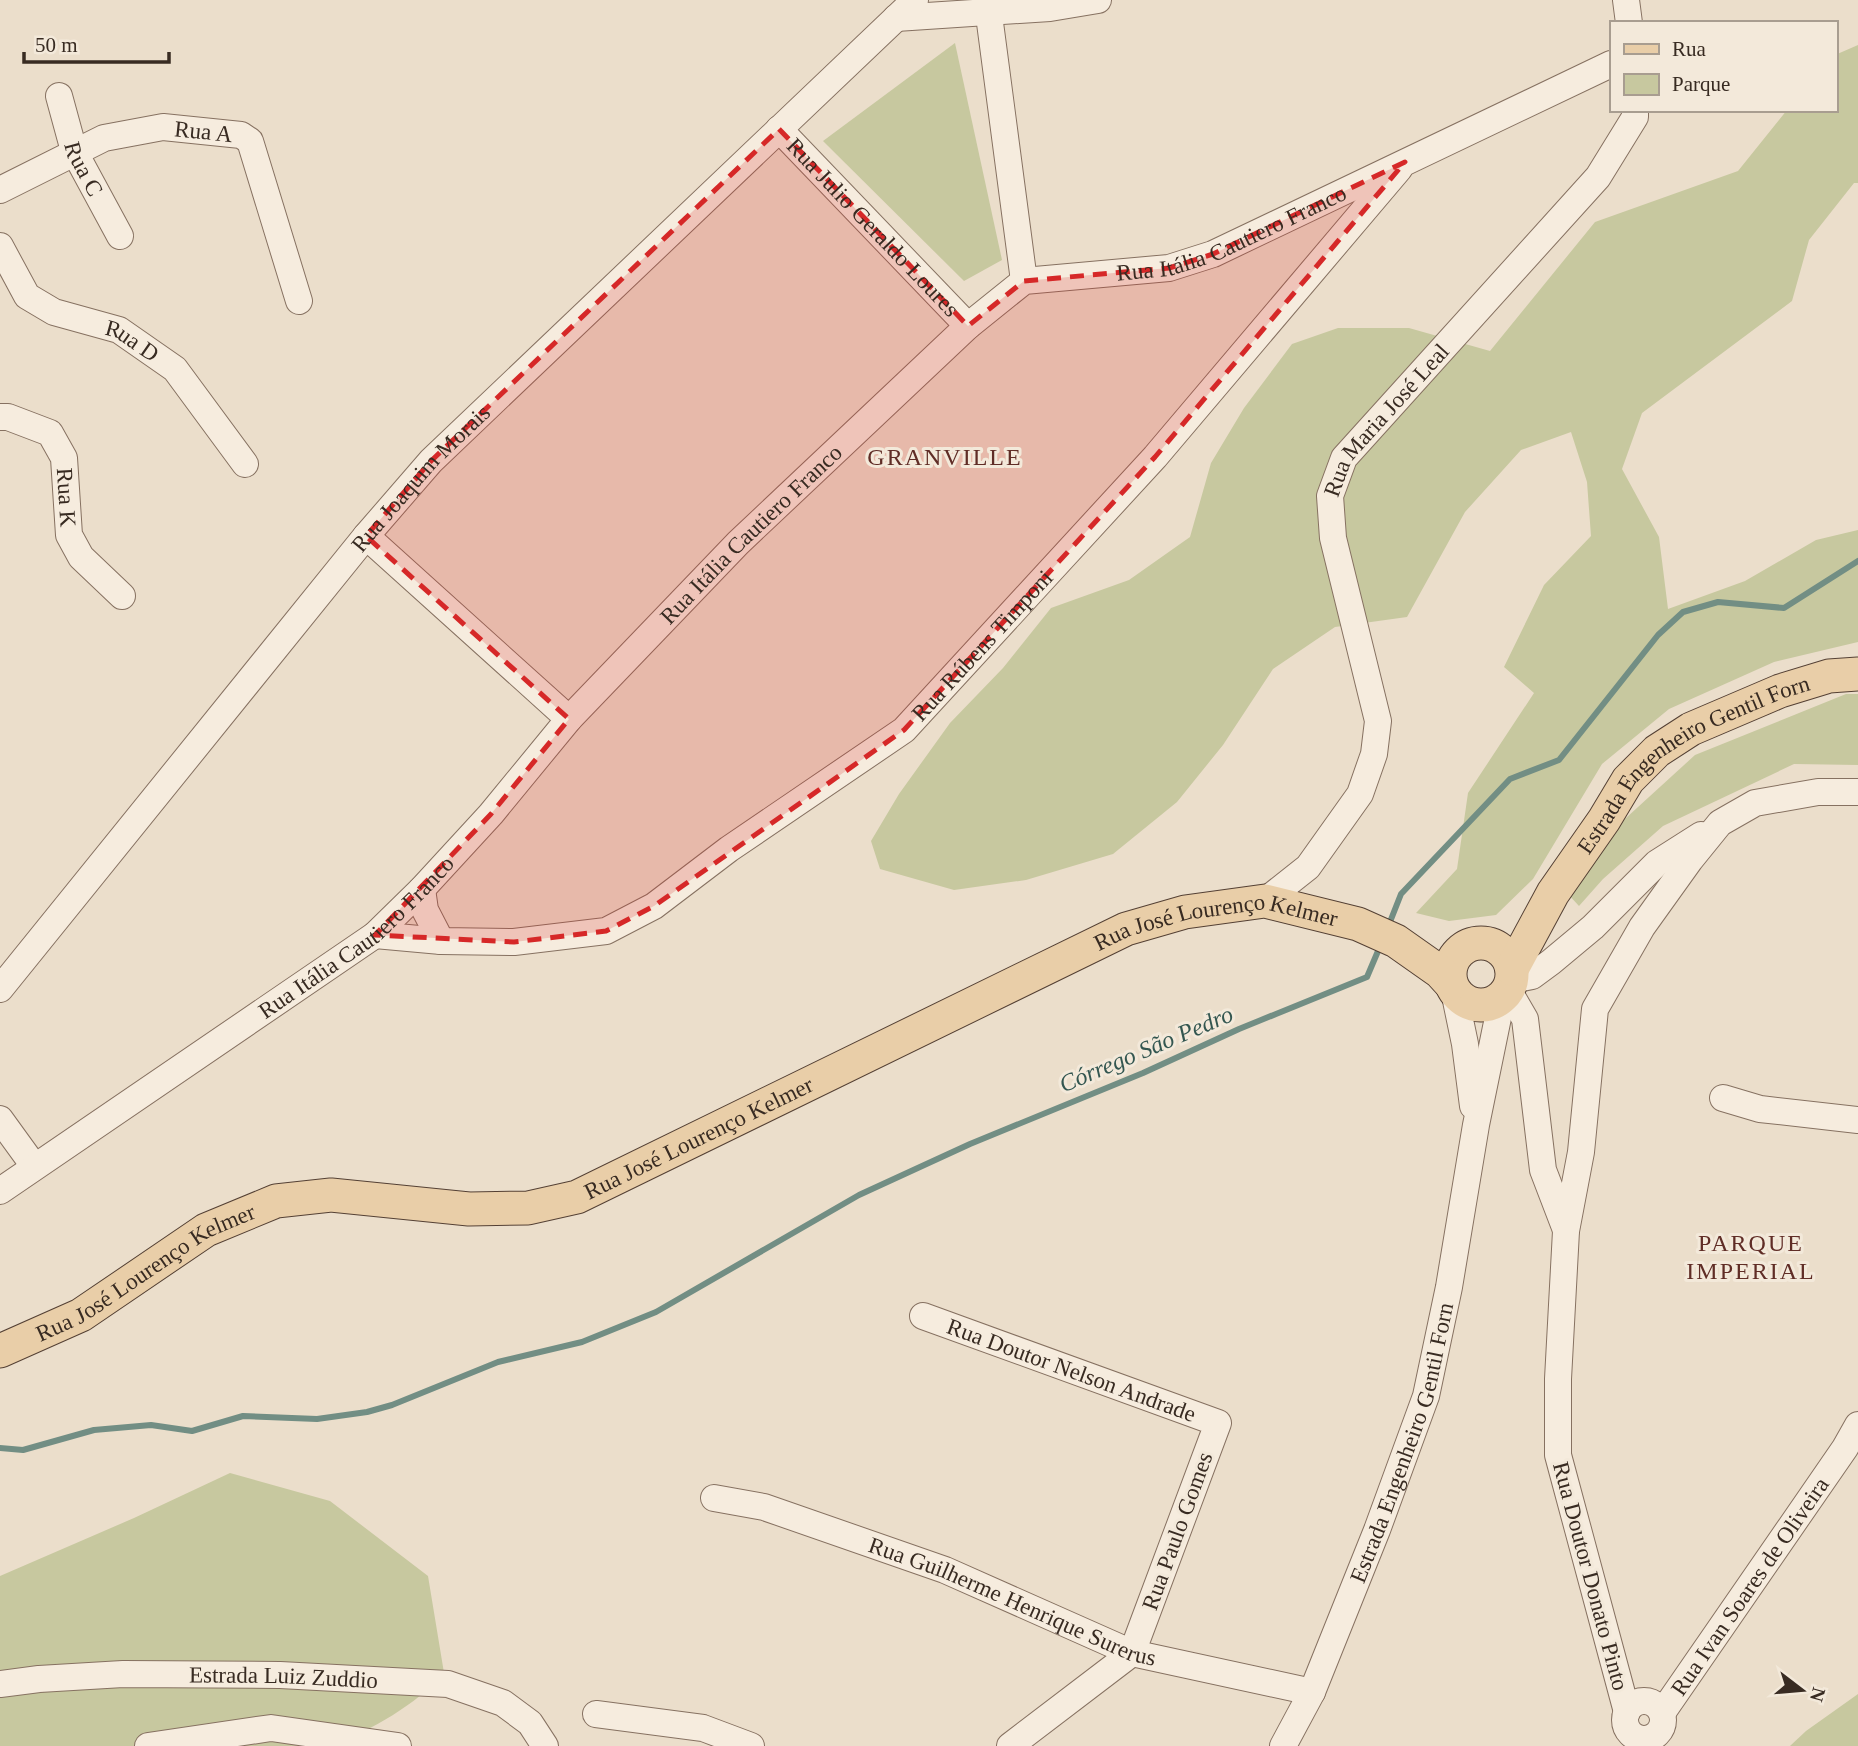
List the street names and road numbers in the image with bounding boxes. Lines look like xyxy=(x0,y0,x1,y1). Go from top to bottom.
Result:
street label: Rua A xyxy=(173,116,234,147)
street label: Rua Julio Geraldo Loures xyxy=(782,133,964,322)
street label: Rua C xyxy=(59,139,108,200)
street label: Rua Itália Cautiero Franco xyxy=(1115,180,1350,286)
street label: Rua D xyxy=(103,315,164,367)
street label: Rua Maria José Leal xyxy=(1319,339,1454,500)
street label: Rua Joaquim Morais xyxy=(346,400,495,557)
street label: Rua Itália Cautiero Franco xyxy=(655,440,847,629)
street label: Rua K xyxy=(52,467,80,528)
street label: Rua Rúbens Timponi xyxy=(907,565,1058,726)
street label: Estrada Engenheiro Gentil Forn xyxy=(1572,671,1813,859)
street label: Rua Itália Cautiero Franco xyxy=(254,851,459,1024)
street label: Rua José Lourenço Kelmer xyxy=(1090,889,1341,956)
street label: Rua José Lourenço Kelmer xyxy=(580,1072,817,1204)
street label: Rua José Lourenço Kelmer xyxy=(32,1199,259,1346)
street label: Estrada Engenheiro Gentil Forn xyxy=(1345,1300,1458,1586)
street label: Rua Doutor Nelson Andrade xyxy=(944,1314,1199,1427)
street label: Rua Paulo Gomes xyxy=(1137,1449,1218,1613)
street label: Rua Doutor Donato Pinto xyxy=(1548,1459,1633,1693)
street label: Rua Ivan Soares de Oliveira xyxy=(1666,1473,1834,1700)
street label: Rua Guilherme Henrique Surerus xyxy=(865,1532,1158,1671)
street label: Estrada Luiz Zuddio xyxy=(189,1662,379,1693)

